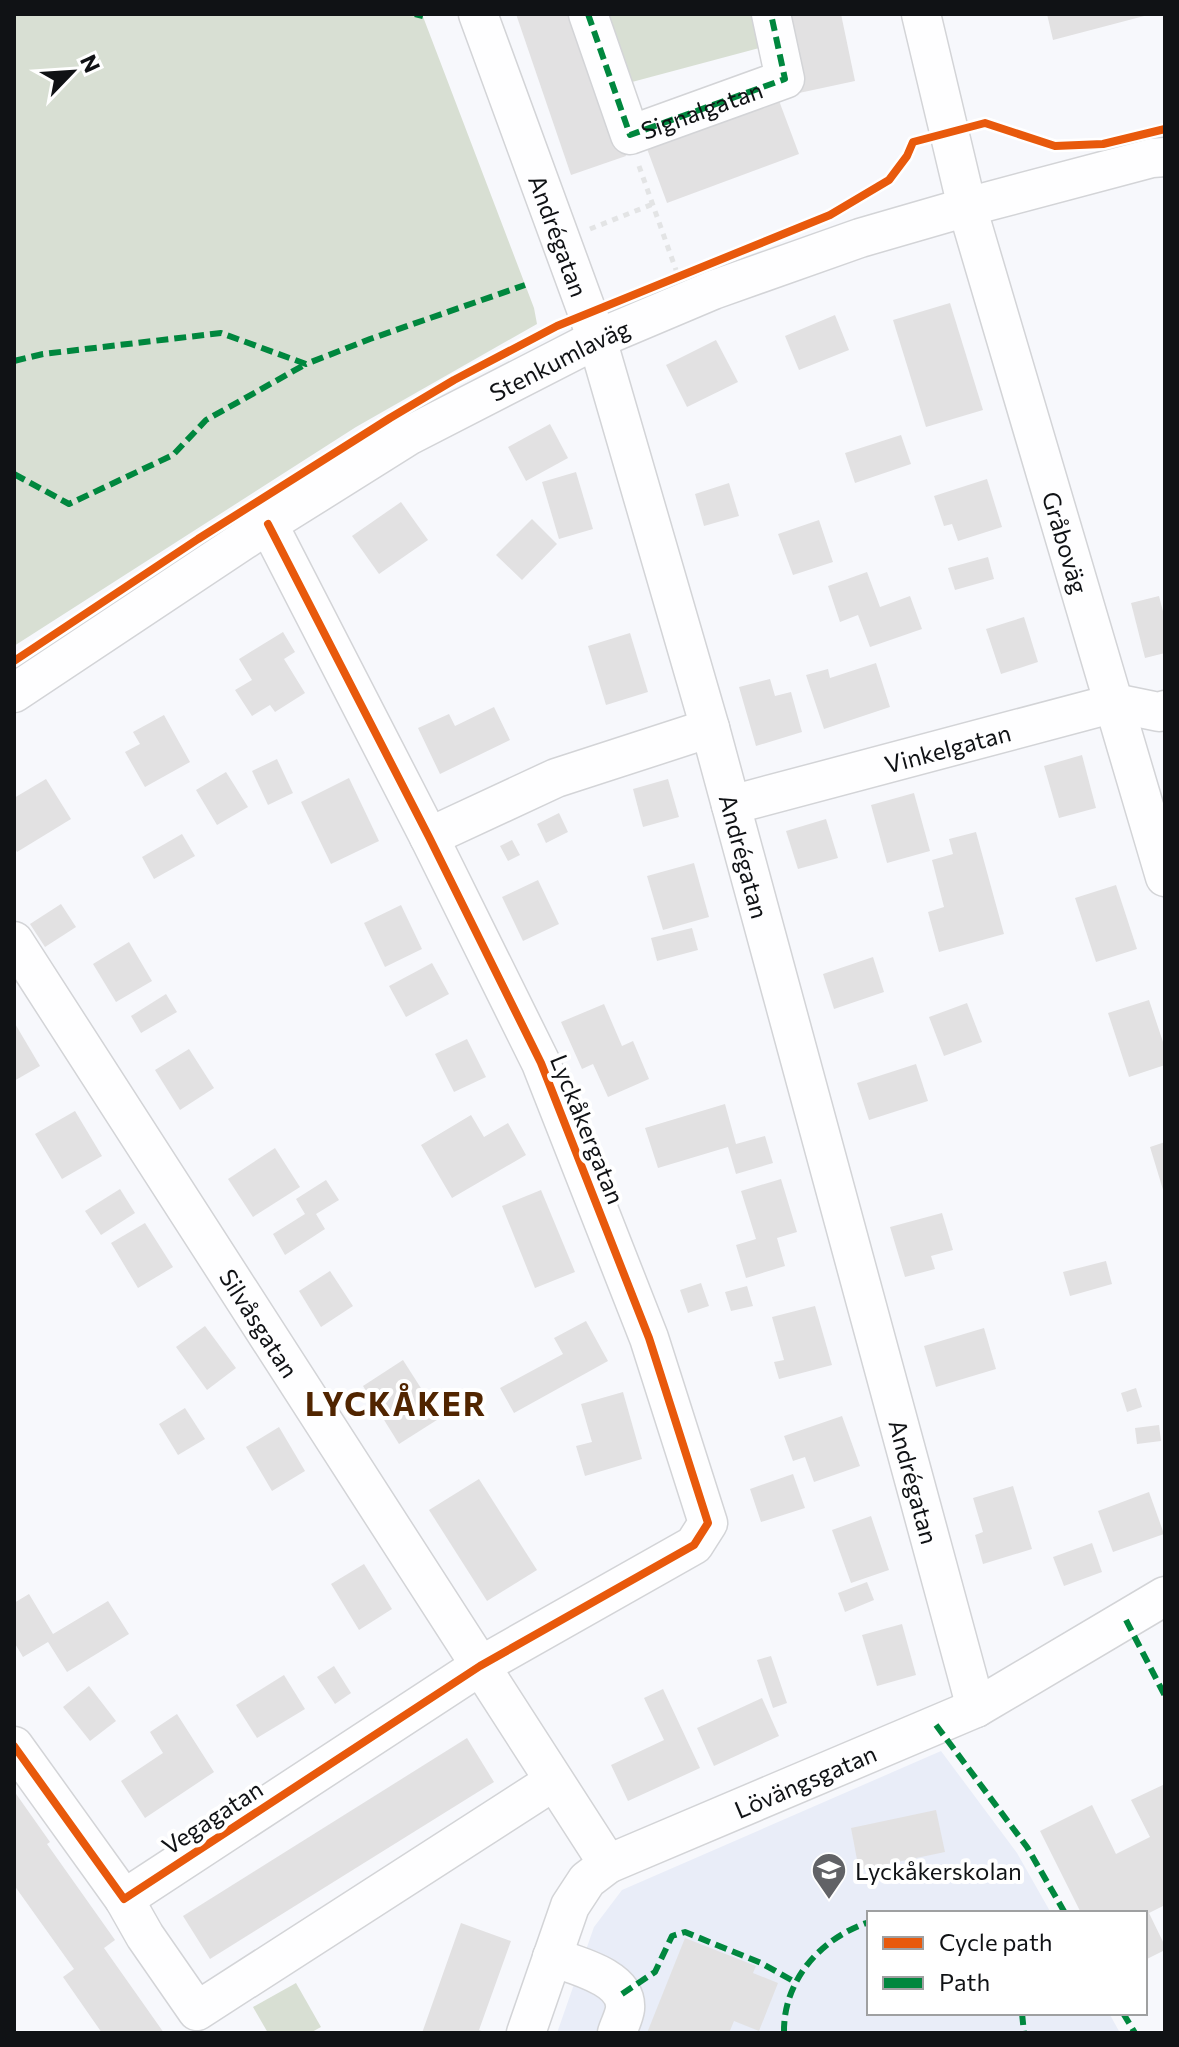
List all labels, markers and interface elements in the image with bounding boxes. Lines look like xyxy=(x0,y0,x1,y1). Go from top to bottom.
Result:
north arrow xyxy=(32,32,112,112)
text: N xyxy=(75,50,106,77)
street label: Signalgatan xyxy=(637,74,766,144)
street label: Andrégatan xyxy=(524,171,595,301)
street label: Stenkumlaväg xyxy=(484,313,634,406)
street label: Gråboväg xyxy=(1037,488,1095,597)
street label: Vinkelgatan xyxy=(881,717,1014,778)
street label: Andrégatan xyxy=(714,791,776,922)
street label: Lyckåkergatan xyxy=(545,1050,631,1208)
street label: Silvåsgatan xyxy=(214,1263,305,1383)
district label: LYCKÅKER xyxy=(305,1382,487,1423)
street label: Andrégatan xyxy=(884,1416,945,1547)
street label: Lövängsgatan xyxy=(730,1738,881,1823)
street label: Vegagatan xyxy=(156,1774,268,1860)
school or university icon: Lyckåkerskolan xyxy=(810,1851,848,1901)
place label: Lyckåkerskolan xyxy=(855,1856,1022,1885)
legend xyxy=(867,1911,1147,2015)
text: Cycle path xyxy=(939,1927,1053,1956)
text: Path xyxy=(939,1967,990,1996)

